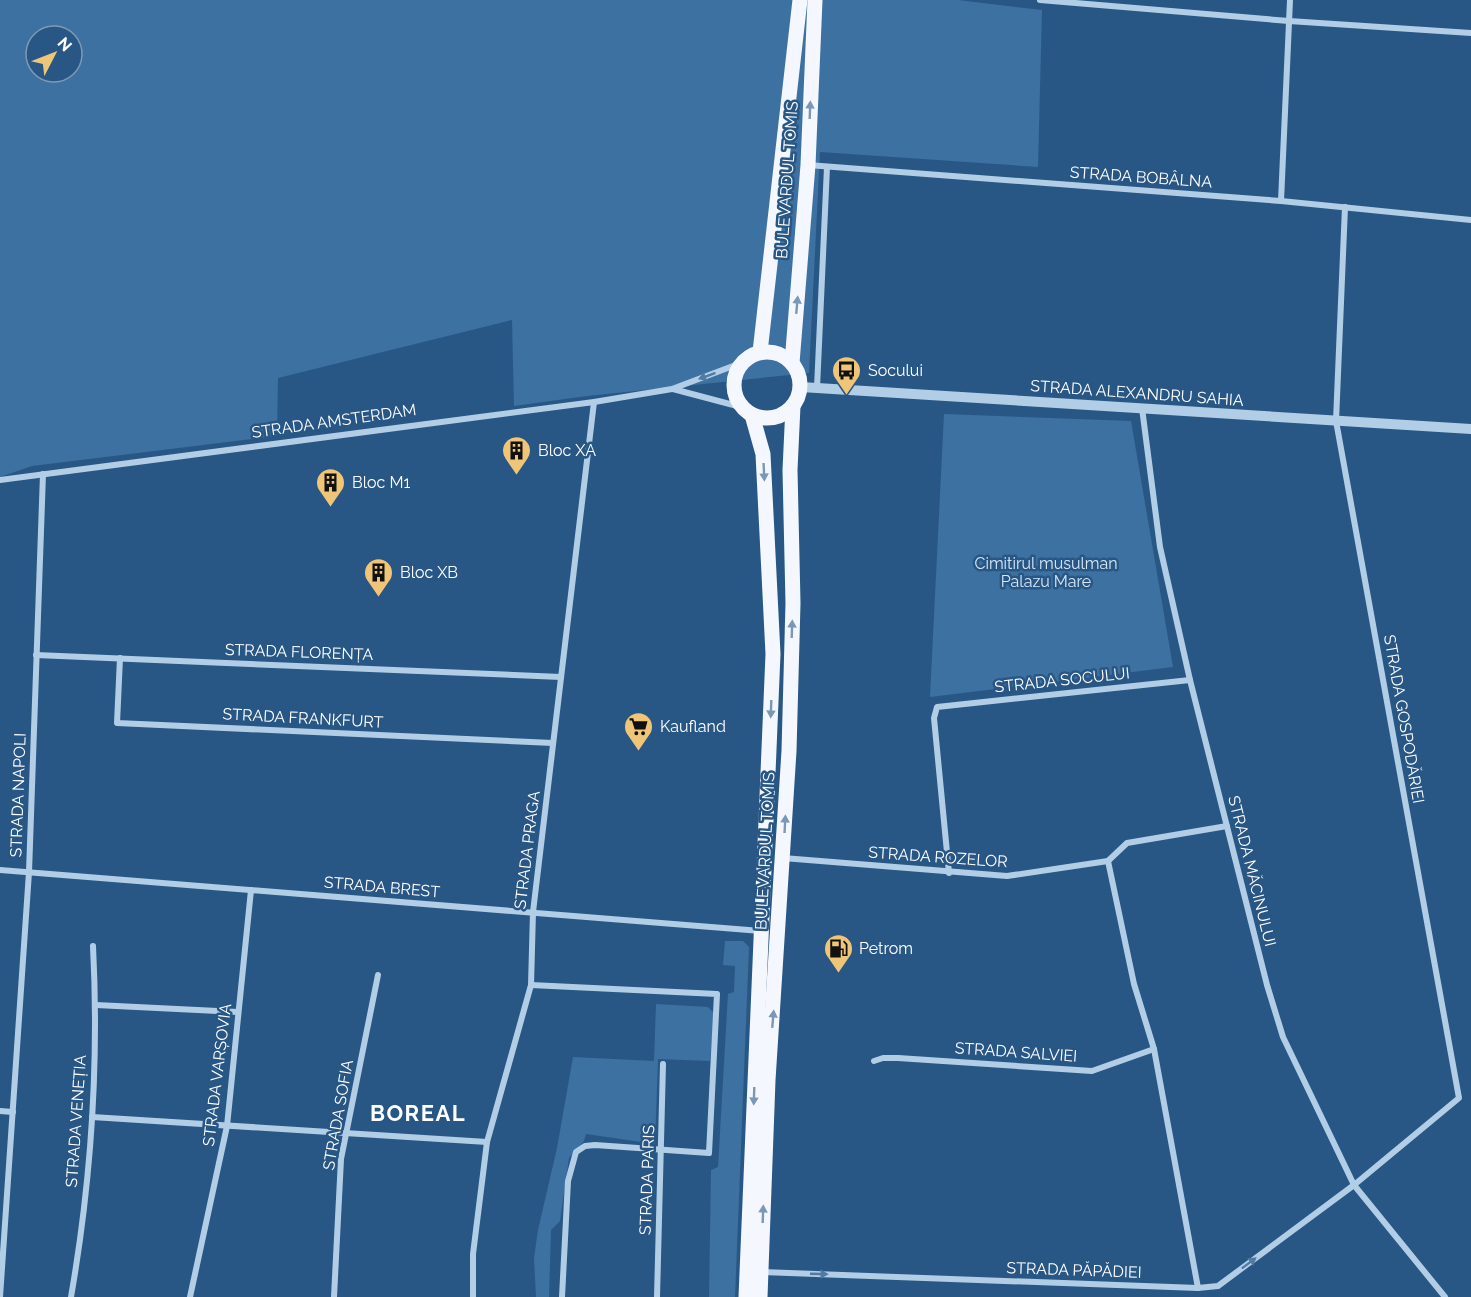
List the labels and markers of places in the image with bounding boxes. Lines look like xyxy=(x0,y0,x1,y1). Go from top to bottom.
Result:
bus stop icon: Socului xyxy=(831,354,863,396)
place label: Socului xyxy=(868,361,923,380)
building icon: Bloc XA xyxy=(501,434,533,476)
place label: Bloc XA xyxy=(538,441,596,460)
building icon: Bloc M1 xyxy=(315,466,347,508)
place label: Bloc M1 xyxy=(352,473,410,492)
building icon: Bloc XB xyxy=(363,556,395,598)
place label: Bloc XB xyxy=(400,563,458,582)
supermarket icon: Kaufland xyxy=(623,710,655,752)
place label: Kaufland xyxy=(660,717,726,736)
fuel station icon: Petrom xyxy=(822,932,854,974)
place label: Petrom xyxy=(859,939,913,958)

